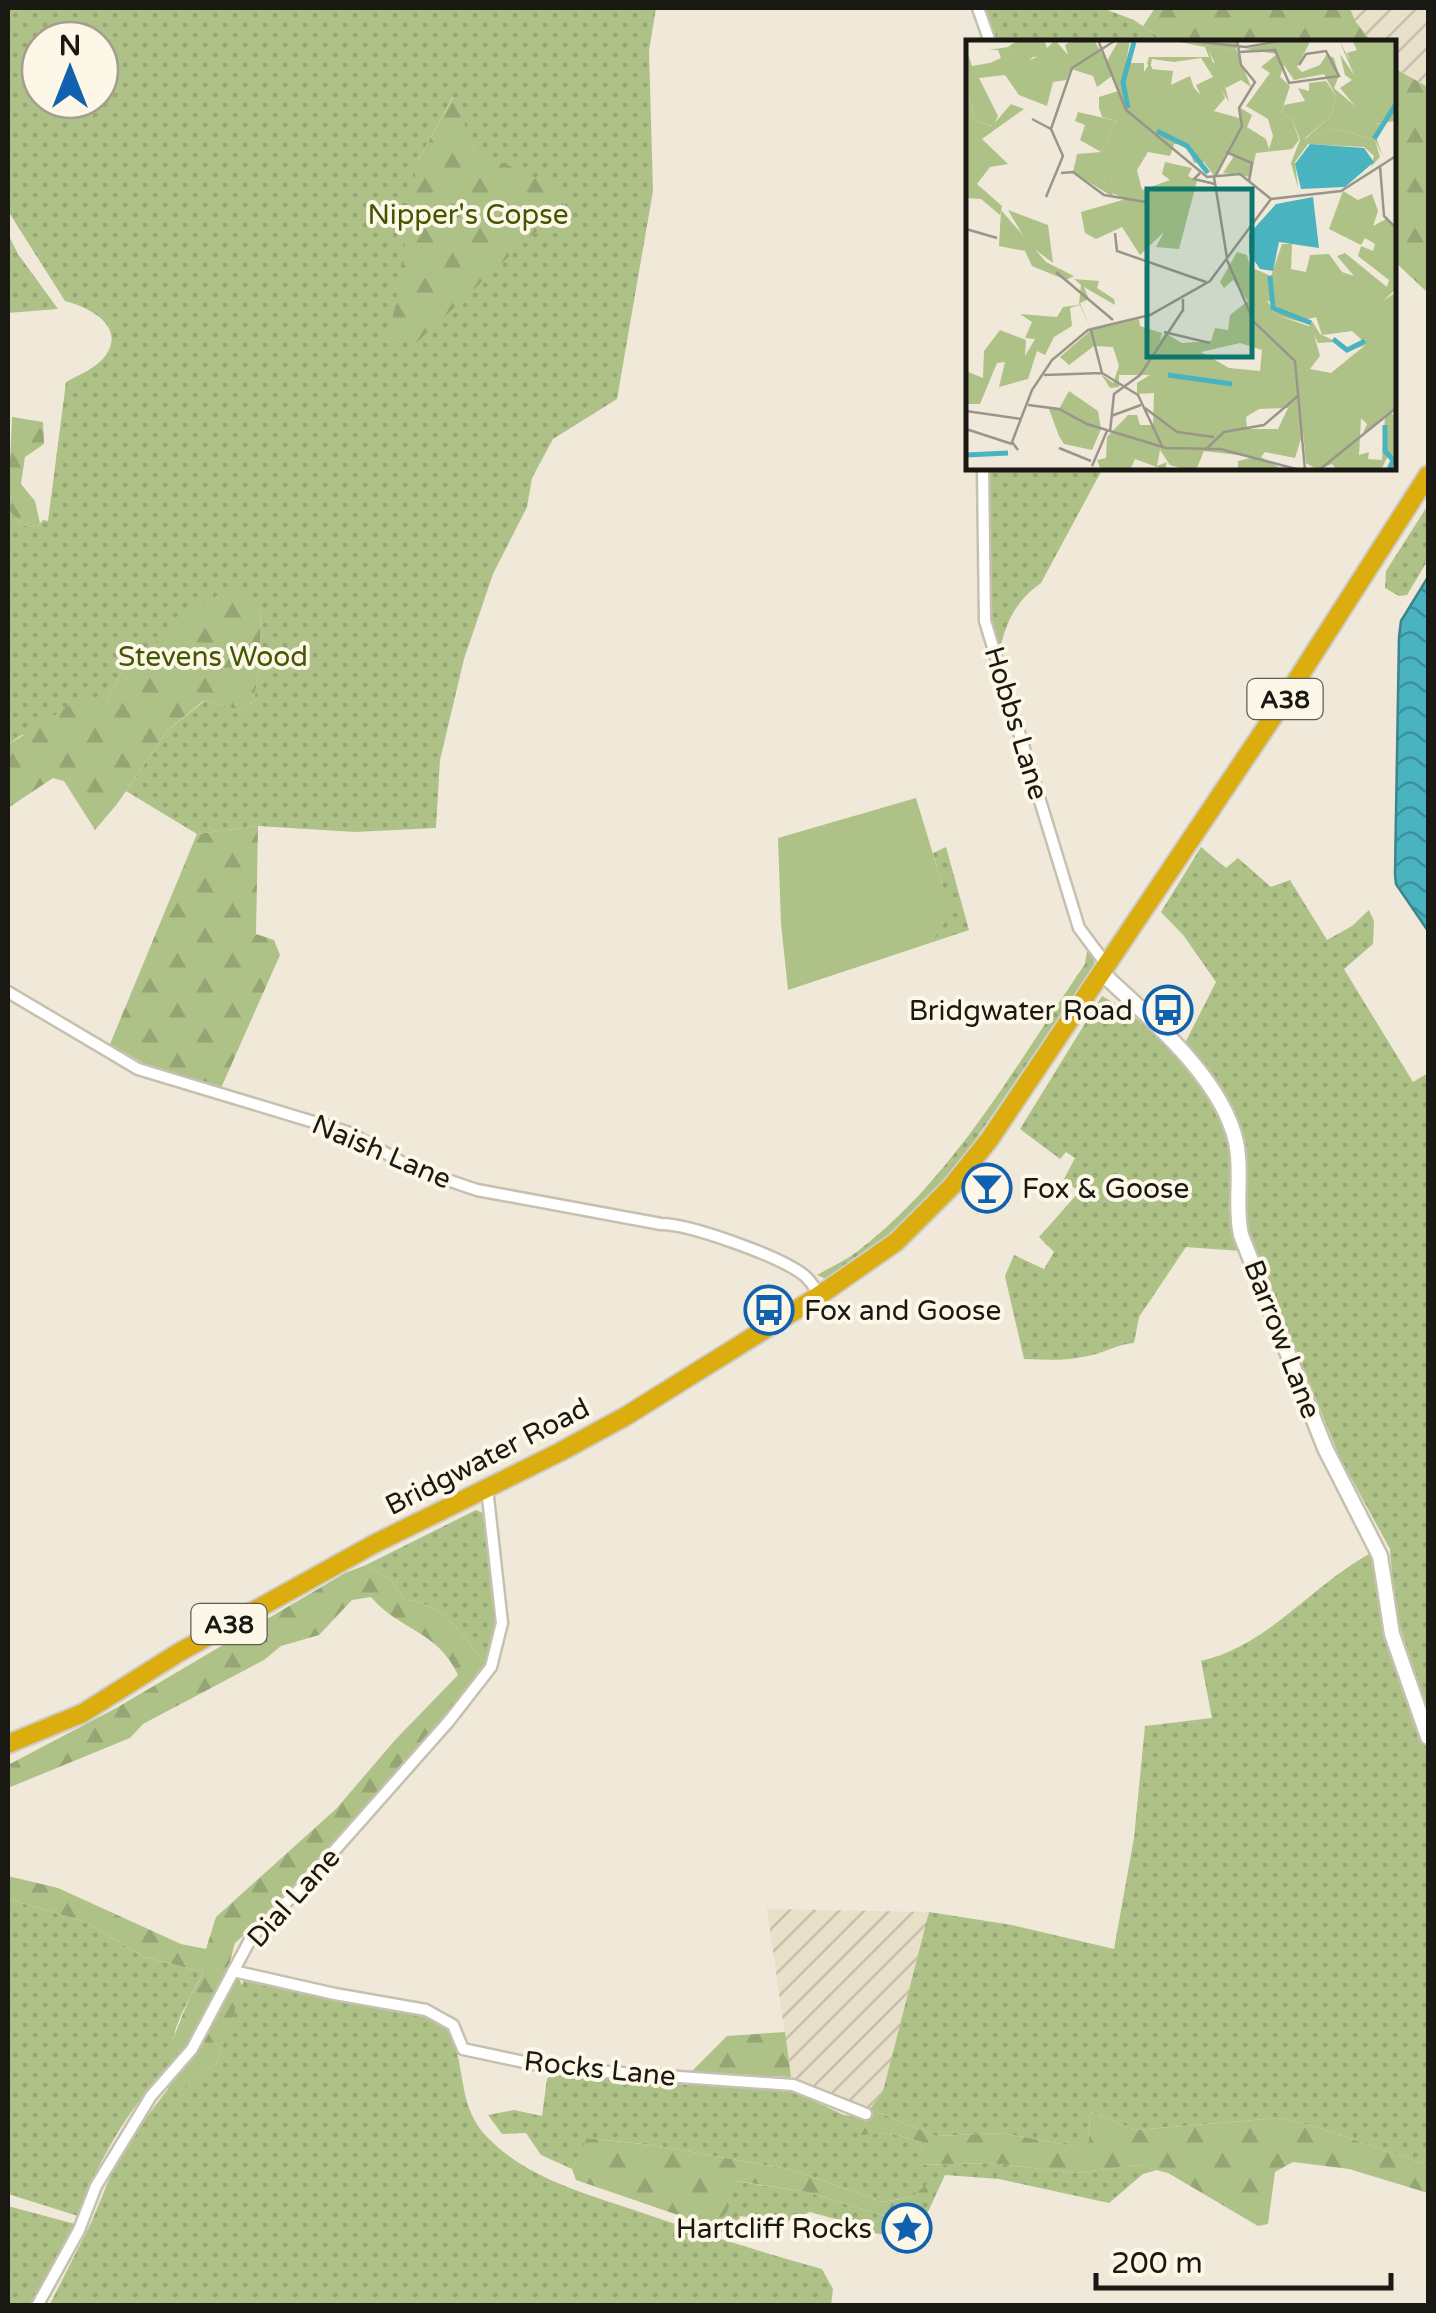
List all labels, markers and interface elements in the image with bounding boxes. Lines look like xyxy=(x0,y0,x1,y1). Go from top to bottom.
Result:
north arrow xyxy=(20,20,120,120)
text: N xyxy=(59,29,81,63)
inset map xyxy=(966,40,1396,470)
park label: Nipper's Copse xyxy=(367,198,569,232)
park label: Stevens Wood xyxy=(118,640,308,674)
street label: Hobbs Lane xyxy=(977,642,1055,804)
road number: A38 xyxy=(1248,679,1322,719)
bus stop icon: Bridgwater Road xyxy=(1142,984,1194,1036)
place label: Bridgwater Road xyxy=(909,994,1133,1028)
street label: Naish Lane xyxy=(307,1107,456,1196)
bar icon: Fox & Goose xyxy=(961,1162,1013,1214)
place label: Fox & Goose xyxy=(1022,1172,1189,1206)
street label: Barrow Lane xyxy=(1236,1255,1328,1424)
bus stop icon: Fox and Goose xyxy=(743,1284,795,1336)
place label: Fox and Goose xyxy=(804,1294,1001,1328)
street label: Bridgwater Road xyxy=(380,1391,595,1523)
road number: A38 xyxy=(192,1604,266,1644)
street label: Dial Lane xyxy=(240,1841,347,1955)
street label: Rocks Lane xyxy=(522,2044,678,2094)
place icon: Hartcliff Rocks xyxy=(881,2202,933,2254)
place label: Hartcliff Rocks xyxy=(676,2212,872,2246)
scale bar xyxy=(1096,2228,1391,2290)
text: 200 m xyxy=(1111,2245,1203,2282)

